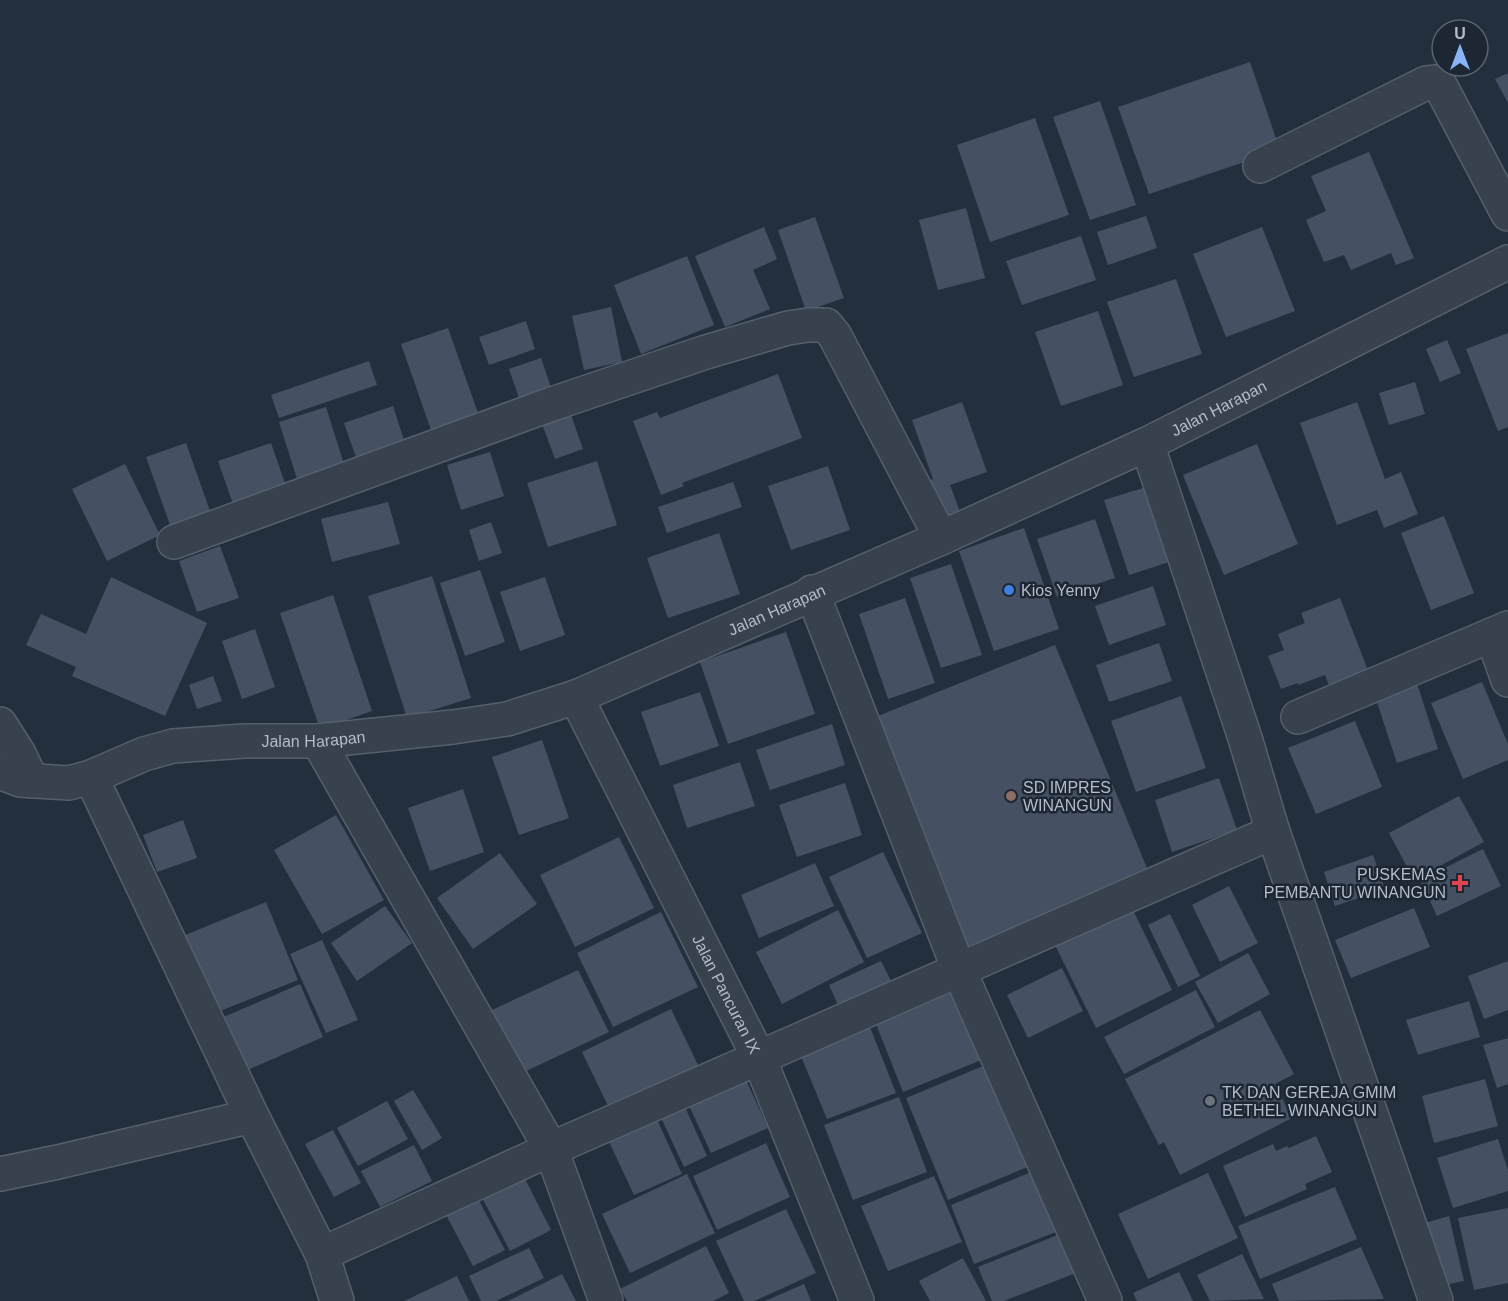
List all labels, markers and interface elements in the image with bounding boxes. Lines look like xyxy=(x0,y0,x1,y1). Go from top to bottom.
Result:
north arrow xyxy=(1430,18,1490,78)
text: U xyxy=(1454,25,1466,42)
street label: Jalan Harapan xyxy=(1169,377,1269,439)
street label: Jalan Harapan xyxy=(726,581,828,639)
place label: Kios Yenny xyxy=(1021,582,1100,599)
marker: Kios Yenny xyxy=(1002,583,1016,597)
street label: Jalan Harapan xyxy=(261,728,366,750)
place label: SD IMPRES WINANGUN xyxy=(1023,779,1112,814)
marker: SD IMPRES WINANGUN xyxy=(1004,789,1018,803)
place label: PUSKEMAS PEMBANTU WINANGUN xyxy=(1264,866,1446,901)
marker: PUSKEMAS PEMBANTU WINANGUN xyxy=(1451,874,1469,892)
street label: Jalan Pancuran IX xyxy=(689,932,763,1057)
place label: TK DAN GEREJA GMIM BETHEL WINANGUN xyxy=(1222,1084,1396,1119)
marker: TK DAN GEREJA GMIM BETHEL WINANGUN xyxy=(1203,1094,1217,1108)

